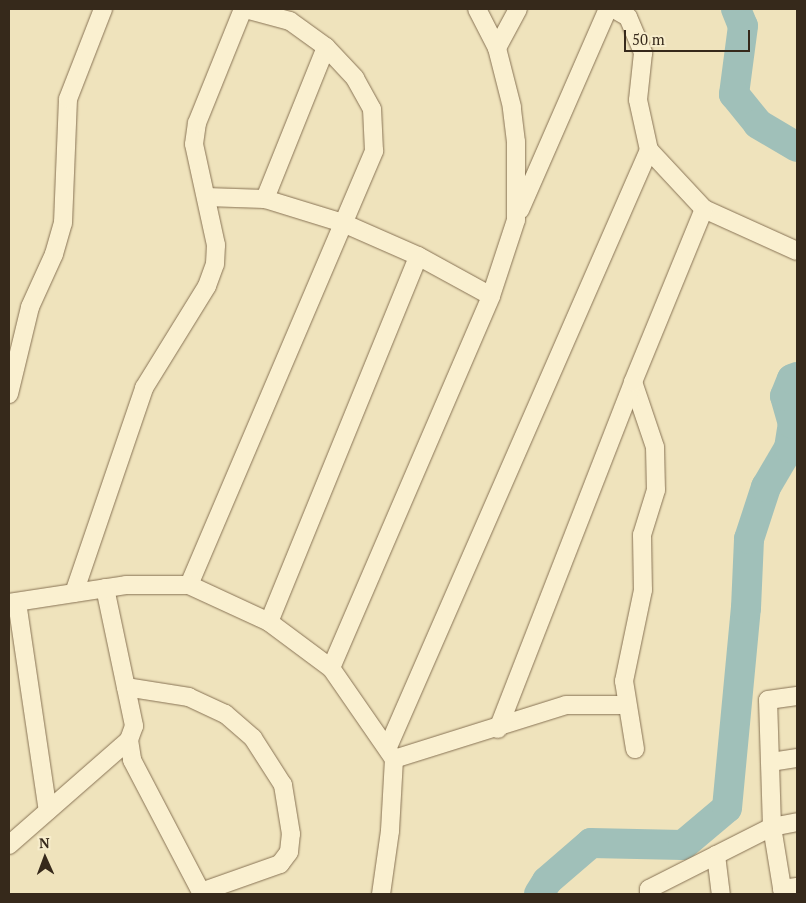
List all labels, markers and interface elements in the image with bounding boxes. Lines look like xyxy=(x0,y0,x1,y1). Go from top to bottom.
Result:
scale bar xyxy=(626,20,752,52)
text: 50 m xyxy=(632,29,665,49)
north arrow xyxy=(20,833,70,883)
text: N xyxy=(39,833,50,852)

